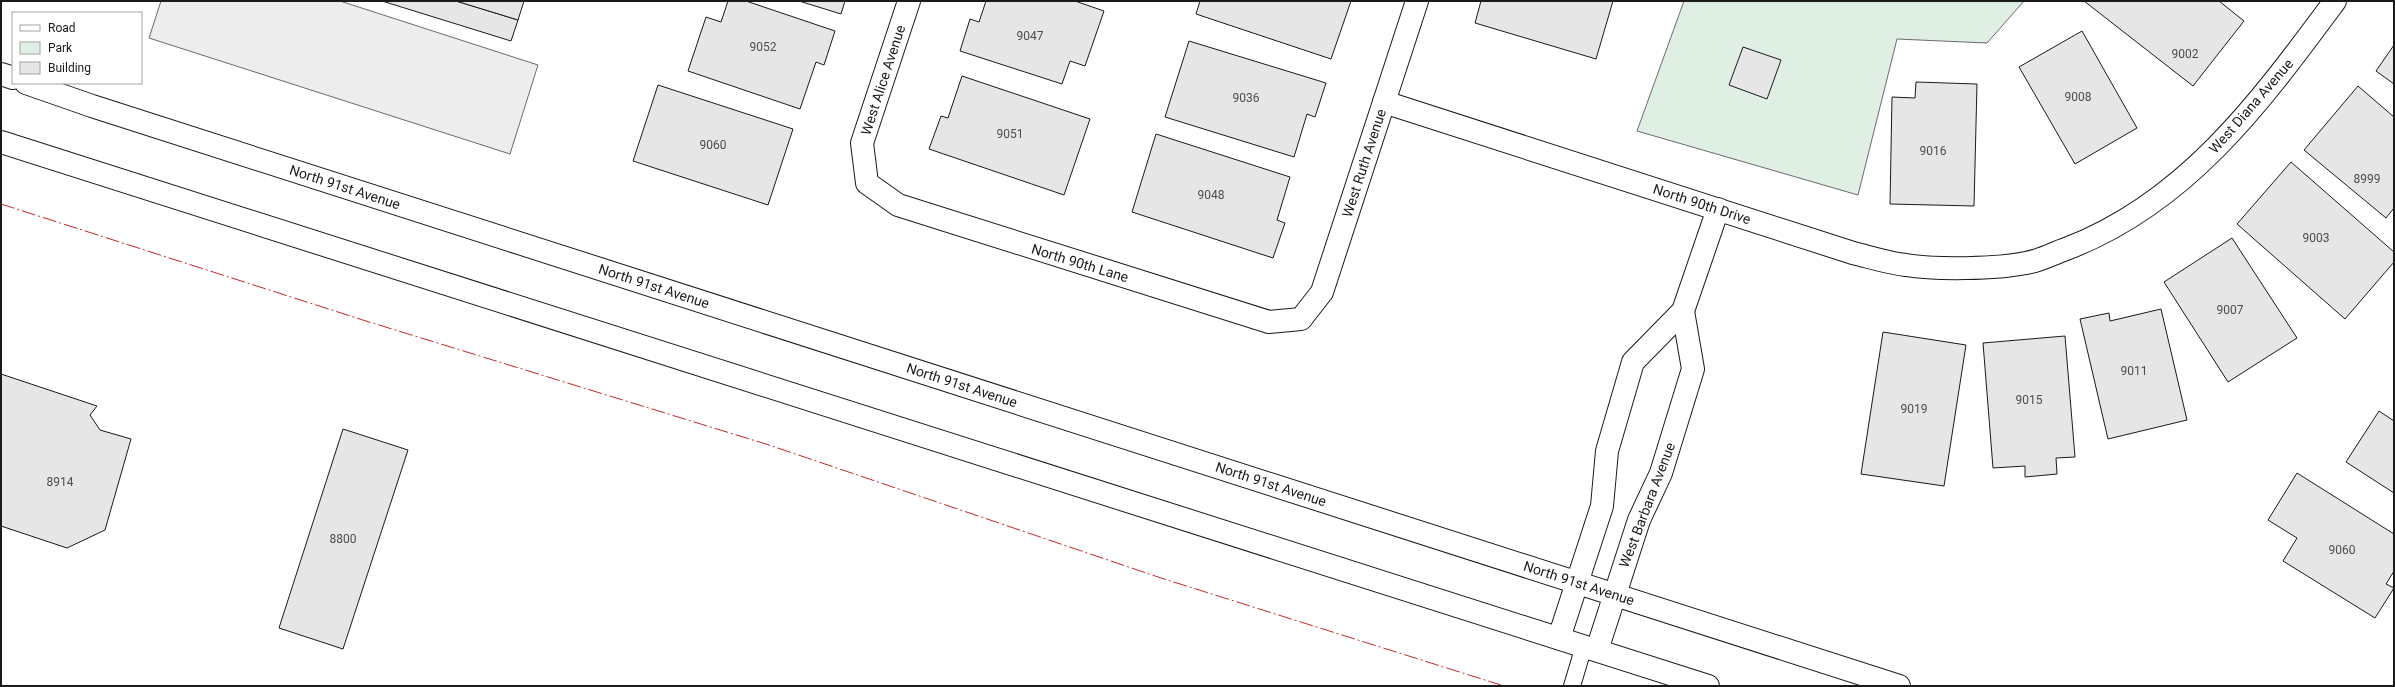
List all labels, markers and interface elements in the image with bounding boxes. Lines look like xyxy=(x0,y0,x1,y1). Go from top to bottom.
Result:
legend xyxy=(12,12,142,84)
text: Road xyxy=(48,21,76,35)
street label: West Alice Avenue xyxy=(858,23,908,137)
house number: 9047 xyxy=(1017,29,1044,43)
house number: 9052 xyxy=(750,40,777,54)
text: Park xyxy=(48,41,73,55)
house number: 9002 xyxy=(2172,47,2199,61)
street label: West Diana Avenue xyxy=(2206,56,2296,156)
text: Building xyxy=(48,61,91,75)
house number: 9008 xyxy=(2065,90,2092,104)
house number: 9036 xyxy=(1233,91,1260,105)
street label: West Ruth Avenue xyxy=(1339,107,1389,219)
house number: 9051 xyxy=(997,127,1023,141)
house number: 9060 xyxy=(700,138,727,152)
house number: 9016 xyxy=(1920,144,1947,158)
street label: North 91st Avenue xyxy=(288,162,402,212)
house number: 8999 xyxy=(2354,172,2380,186)
street label: North 90th Drive xyxy=(1651,181,1753,227)
house number: 9048 xyxy=(1198,188,1225,202)
house number: 9003 xyxy=(2303,231,2329,245)
street label: North 90th Lane xyxy=(1030,241,1130,285)
street label: North 91st Avenue xyxy=(597,261,711,311)
house number: 9007 xyxy=(2217,303,2244,317)
street label: North 91st Avenue xyxy=(905,360,1019,410)
house number: 9011 xyxy=(2121,364,2147,378)
house number: 9015 xyxy=(2016,393,2043,407)
house number: 9019 xyxy=(1901,402,1927,416)
street label: West Barbara Avenue xyxy=(1616,440,1678,570)
street label: North 91st Avenue xyxy=(1214,459,1328,509)
house number: 8914 xyxy=(47,475,74,489)
house number: 8800 xyxy=(330,532,357,546)
house number: 9060 xyxy=(2329,543,2356,557)
street label: North 91st Avenue xyxy=(1522,558,1636,608)

